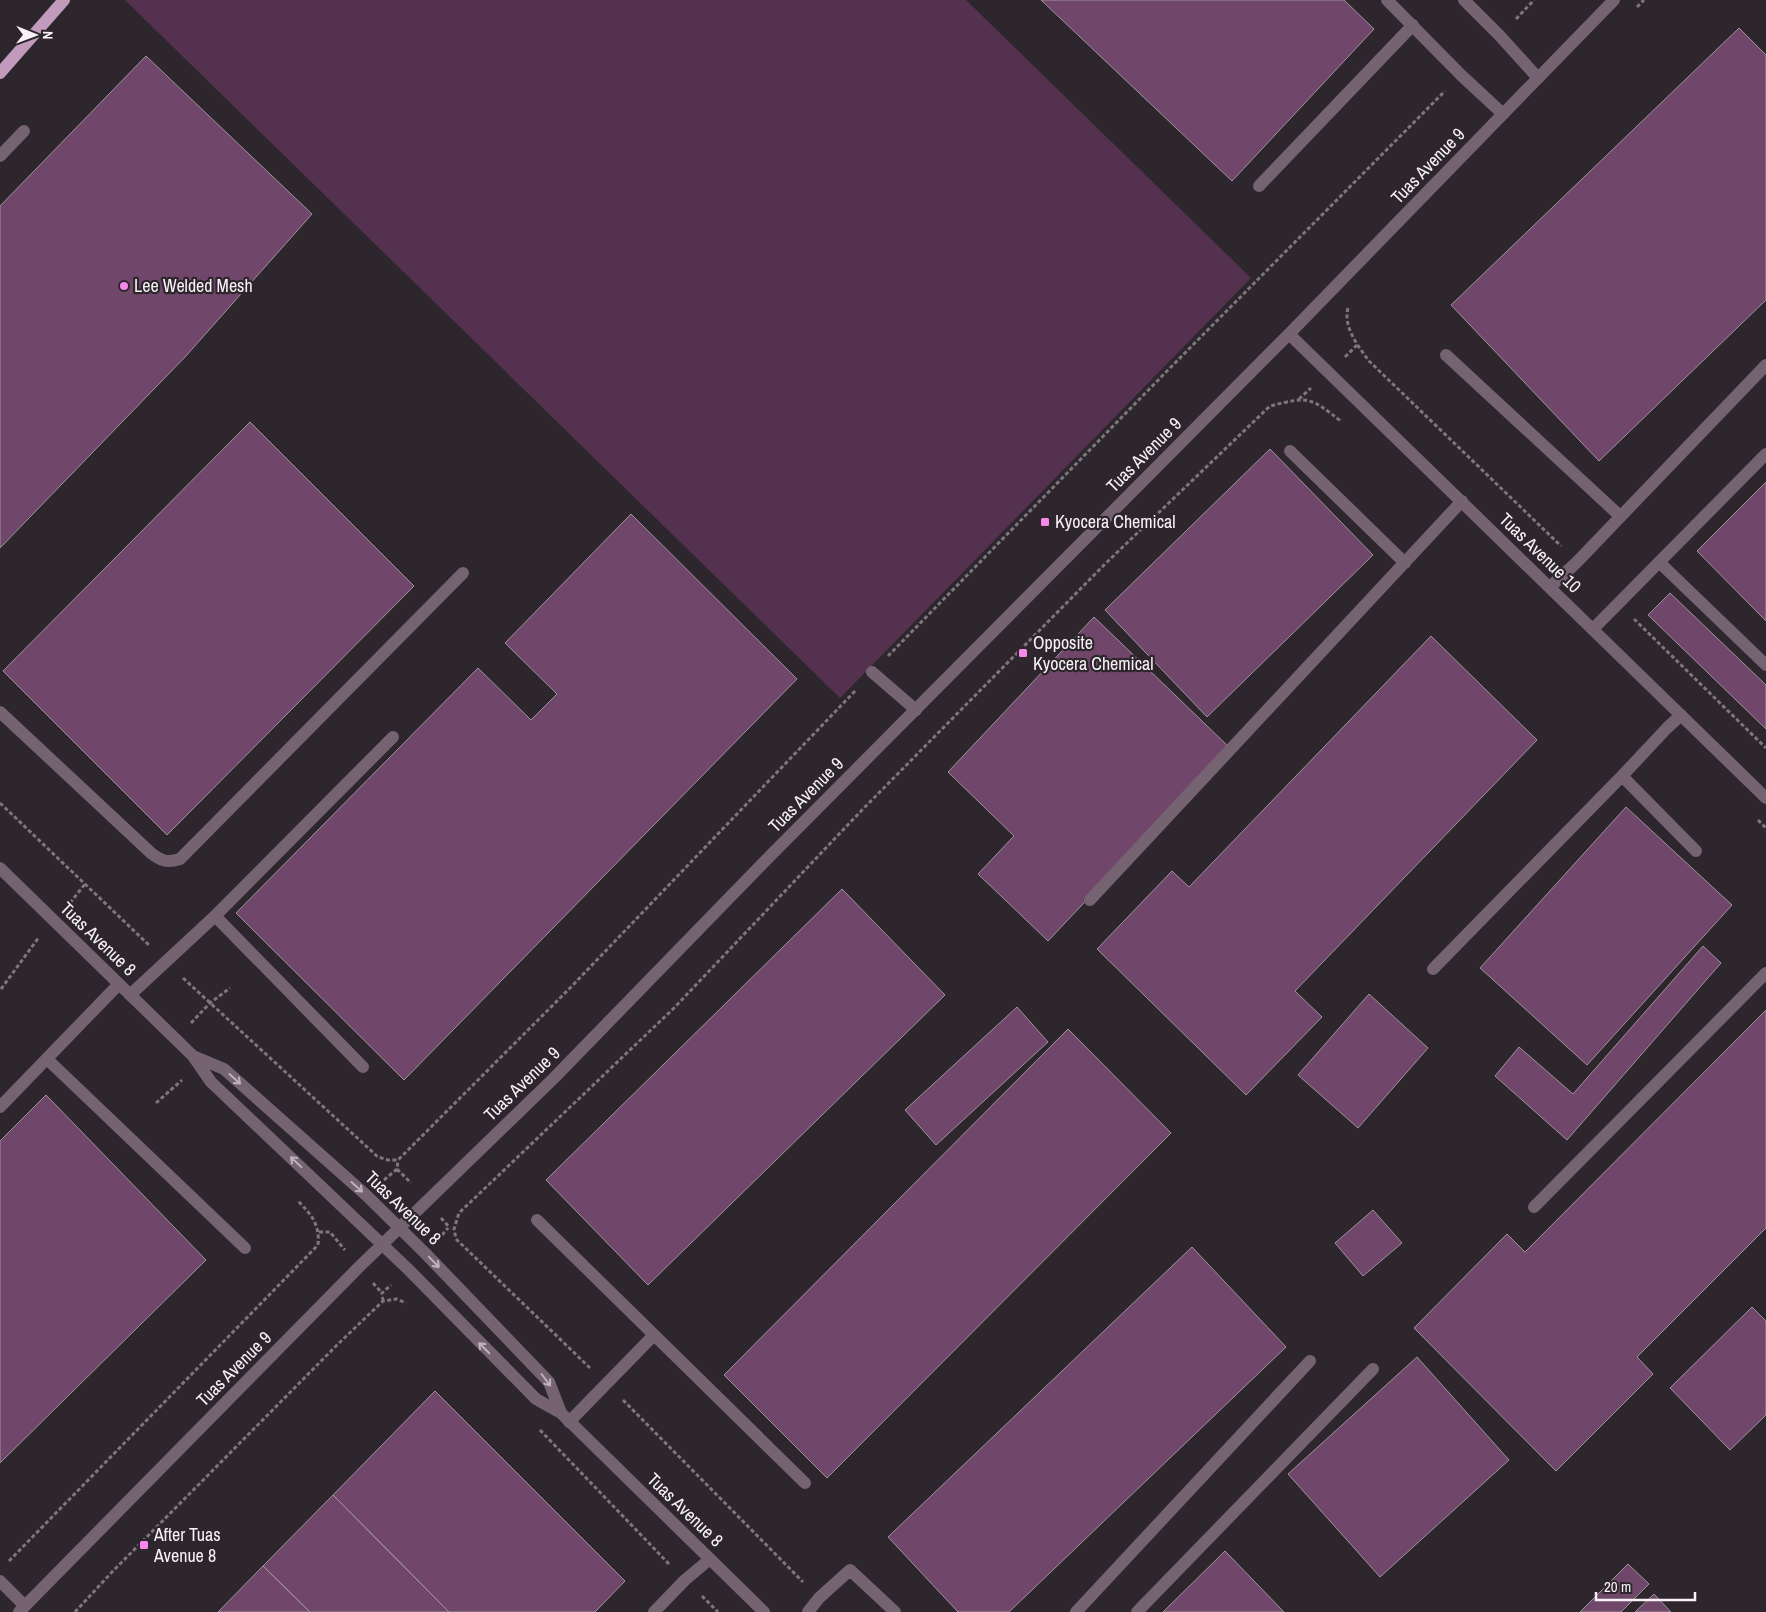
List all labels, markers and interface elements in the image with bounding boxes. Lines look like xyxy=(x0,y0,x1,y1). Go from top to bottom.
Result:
north arrow xyxy=(10,10,60,60)
text: N xyxy=(39,31,57,40)
street label: Tuas Avenue 9 xyxy=(1385,122,1470,209)
place label: Lee Welded Mesh xyxy=(134,273,253,298)
marker: Lee Welded Mesh xyxy=(118,280,130,292)
street label: Tuas Avenue 9 xyxy=(1101,412,1187,498)
street label: Tuas Avenue 10 xyxy=(1494,507,1587,598)
place label: Kyocera Chemical xyxy=(1055,509,1176,534)
marker: Kyocera Chemical xyxy=(1039,516,1051,528)
place label: Opposite Kyocera Chemical xyxy=(1033,630,1154,676)
marker: Opposite Kyocera Chemical xyxy=(1017,647,1029,659)
street label: Tuas Avenue 9 xyxy=(763,752,849,838)
street label: Tuas Avenue 8 xyxy=(55,896,142,981)
street label: Tuas Avenue 9 xyxy=(478,1041,565,1126)
one-way arrow xyxy=(229,1073,242,1085)
one-way arrow xyxy=(290,1156,302,1168)
street label: Tuas Avenue 8 xyxy=(360,1165,447,1250)
one-way arrow xyxy=(350,1181,363,1193)
one-way arrow xyxy=(428,1256,440,1269)
street label: Tuas Avenue 9 xyxy=(191,1326,277,1412)
one-way arrow xyxy=(479,1342,491,1354)
one-way arrow xyxy=(540,1373,551,1386)
street label: Tuas Avenue 8 xyxy=(642,1467,729,1552)
place label: After Tuas Avenue 8 xyxy=(153,1522,221,1568)
marker: After Tuas Avenue 8 xyxy=(138,1539,150,1551)
scale bar xyxy=(1596,1570,1695,1602)
text: 20 m xyxy=(1604,1576,1631,1597)

